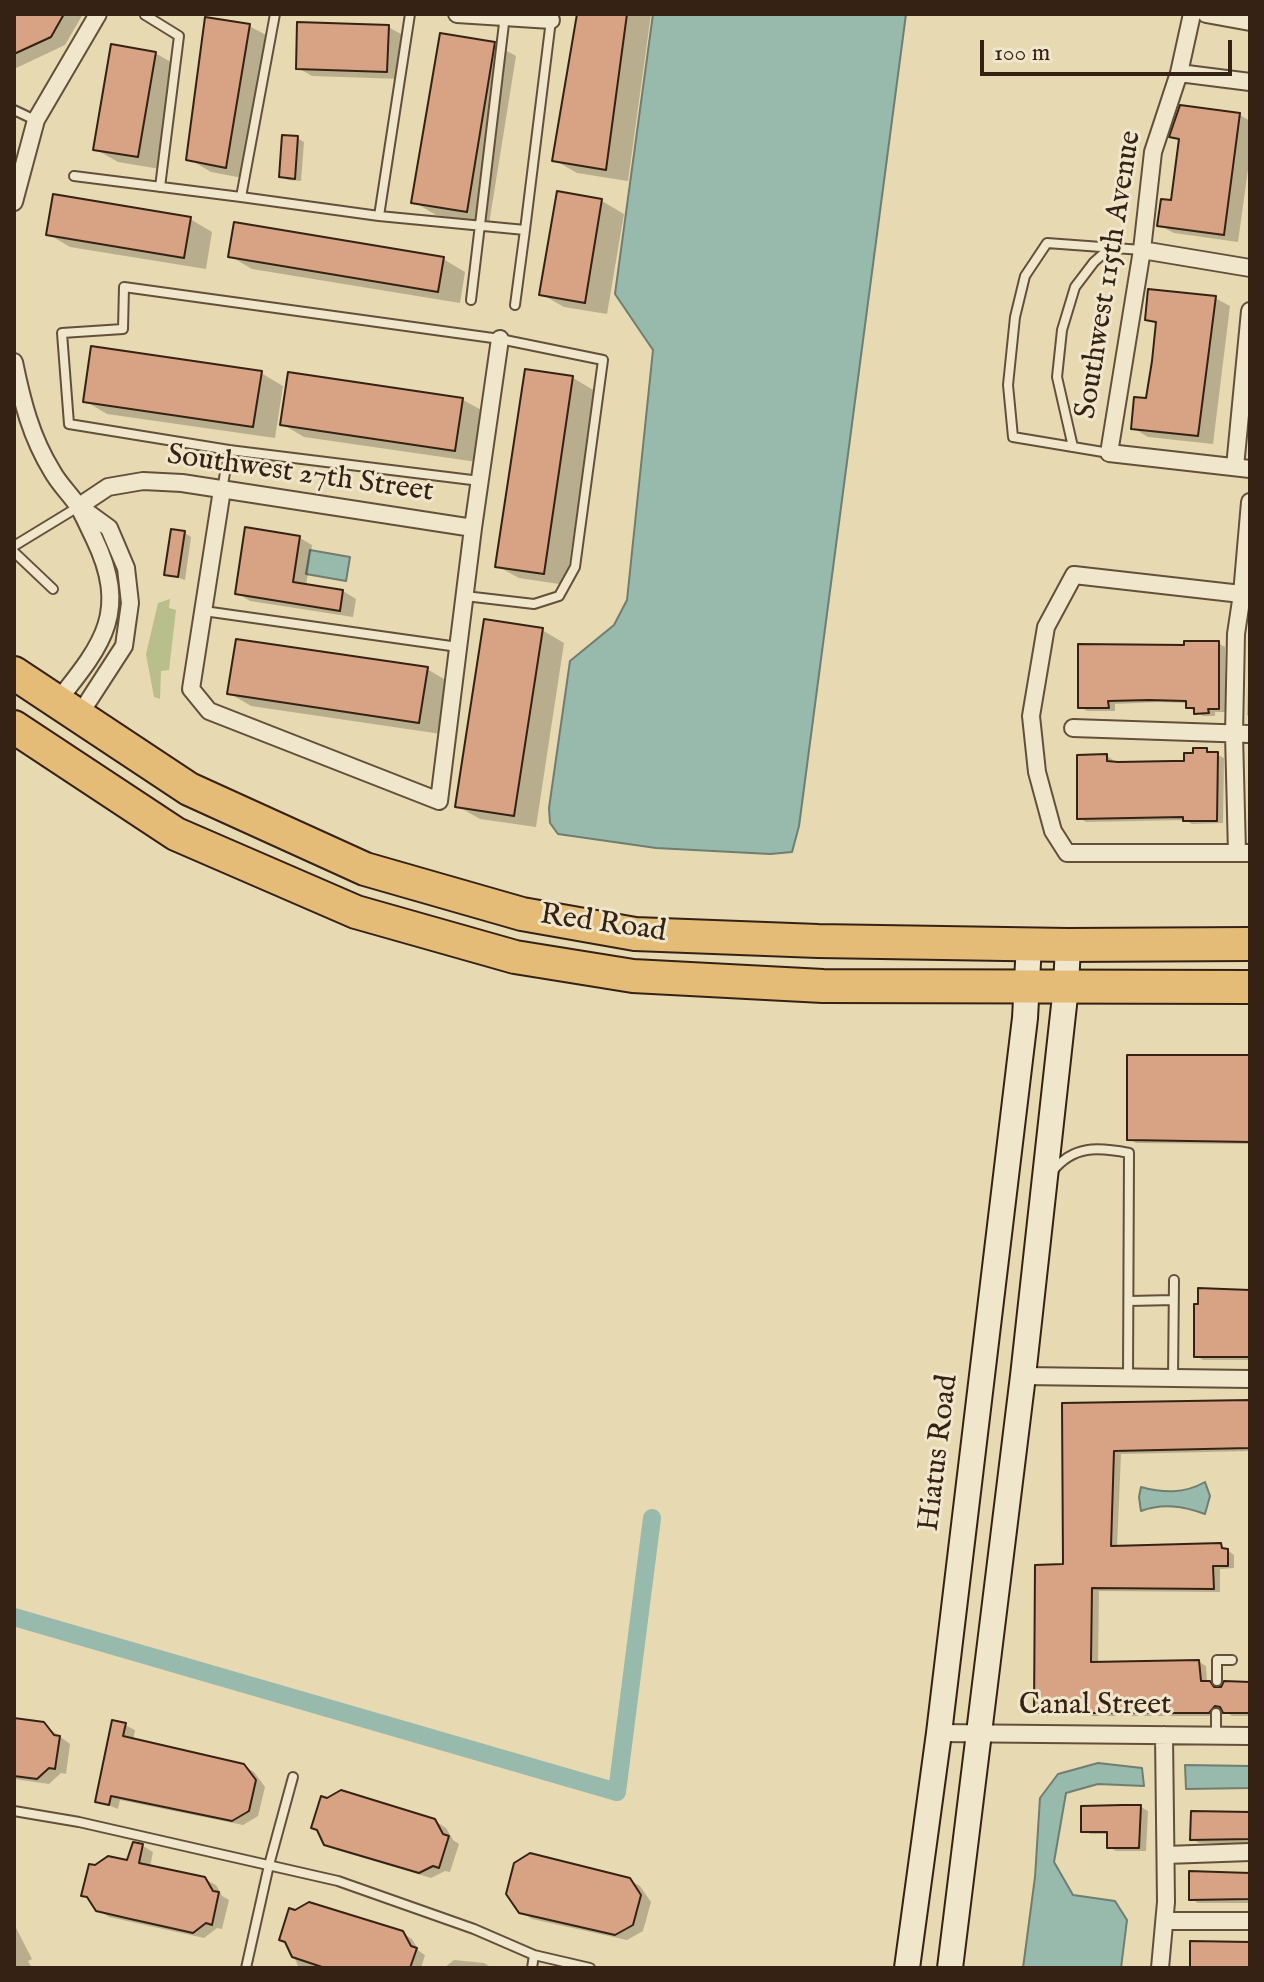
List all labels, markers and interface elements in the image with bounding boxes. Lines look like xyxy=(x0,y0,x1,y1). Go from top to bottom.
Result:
scale bar xyxy=(984,24,1236,74)
text: 100 m xyxy=(994,38,1050,69)
street label: Southwest 115th Avenue xyxy=(1069,128,1151,422)
street label: Southwest 27th Street xyxy=(164,438,436,512)
street label: Red Road xyxy=(538,898,668,952)
street label: Hiatus Road xyxy=(913,1373,967,1533)
street label: Canal Street xyxy=(1019,1689,1171,1725)

